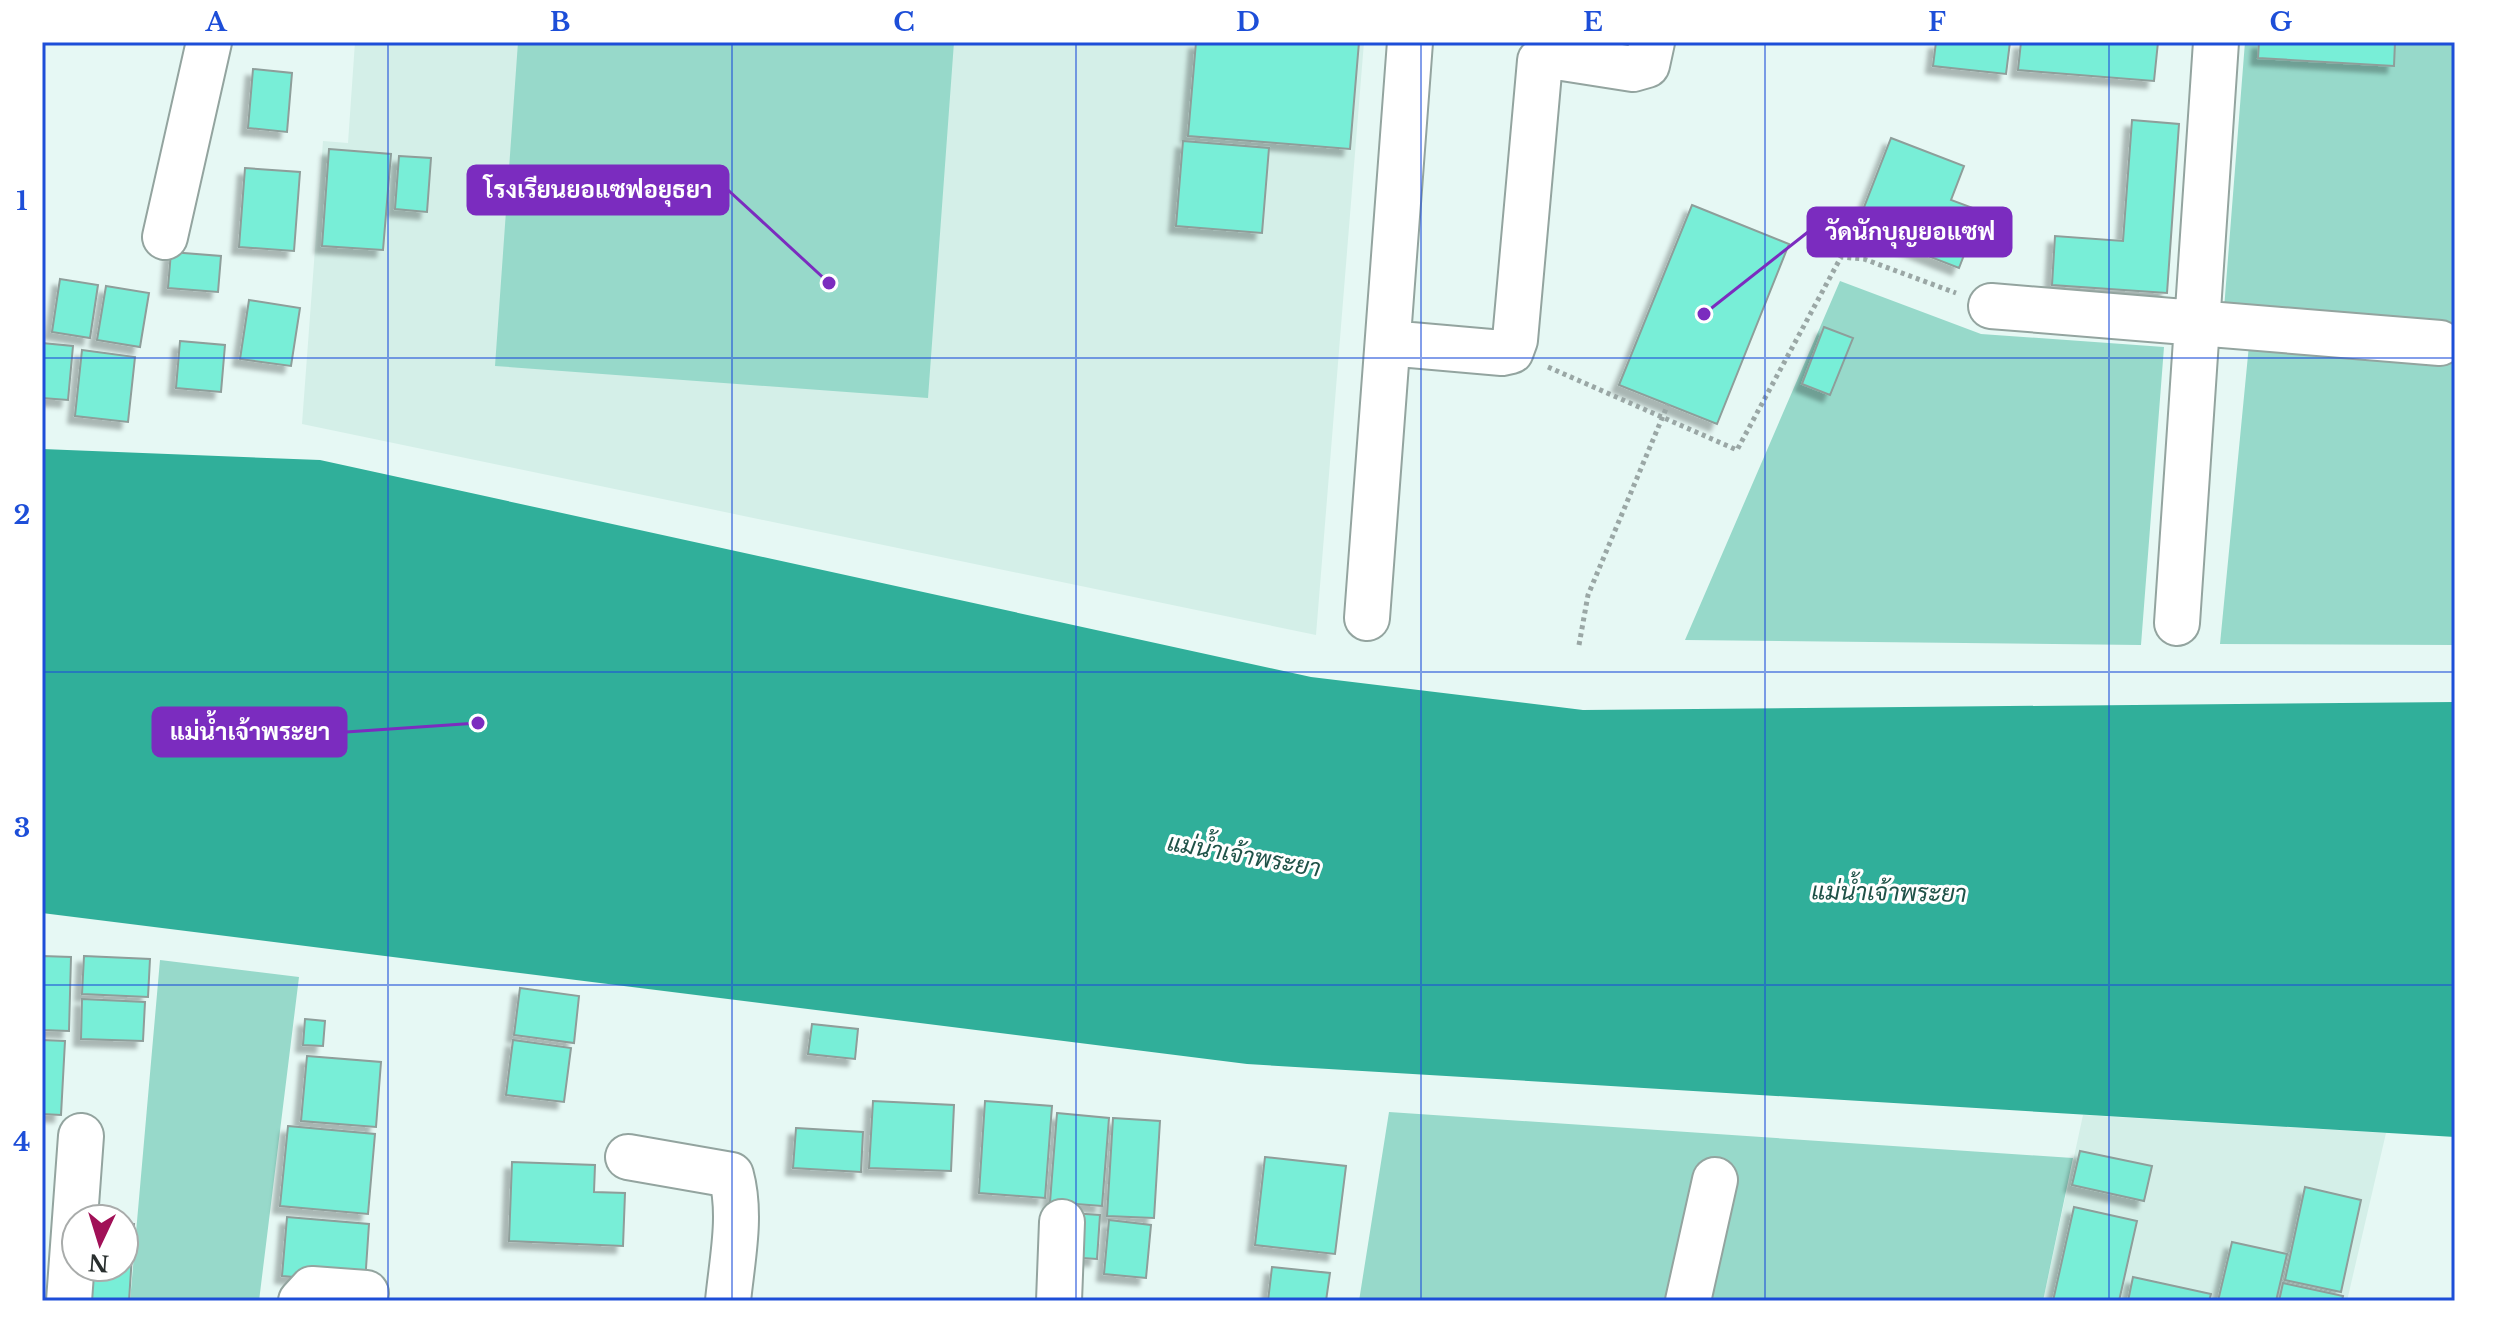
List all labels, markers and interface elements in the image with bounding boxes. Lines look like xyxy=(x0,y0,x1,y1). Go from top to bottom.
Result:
text: A xyxy=(204,6,227,38)
text: B xyxy=(550,6,570,38)
text: C xyxy=(893,6,915,38)
text: D xyxy=(1236,6,1260,38)
text: E xyxy=(1583,6,1603,38)
text: F xyxy=(1928,6,1946,38)
text: G xyxy=(2270,6,2293,38)
callout: โรงเรียนยอแซฟอยุธยา xyxy=(468,166,728,214)
text: โรงเรียนยอแซฟอยุธยา xyxy=(482,174,712,207)
text: 1 xyxy=(16,185,28,217)
callout: วัดนักบุญยอแซฟ xyxy=(1808,208,2011,256)
text: วัดนักบุญยอแซฟ xyxy=(1825,217,1995,249)
text: 2 xyxy=(14,499,30,531)
callout: แม่น้ำเจ้าพระยา xyxy=(153,708,346,756)
text: แม่น้ำเจ้าพระยา xyxy=(170,710,330,746)
text: 3 xyxy=(14,812,30,844)
water label: แม่น้ำเจ้าพระยา xyxy=(1165,822,1324,883)
water label: แม่น้ำเจ้าพระยา xyxy=(1811,871,1967,908)
text: 4 xyxy=(13,1126,31,1158)
north arrow xyxy=(60,1203,140,1283)
text: N xyxy=(87,1248,110,1277)

